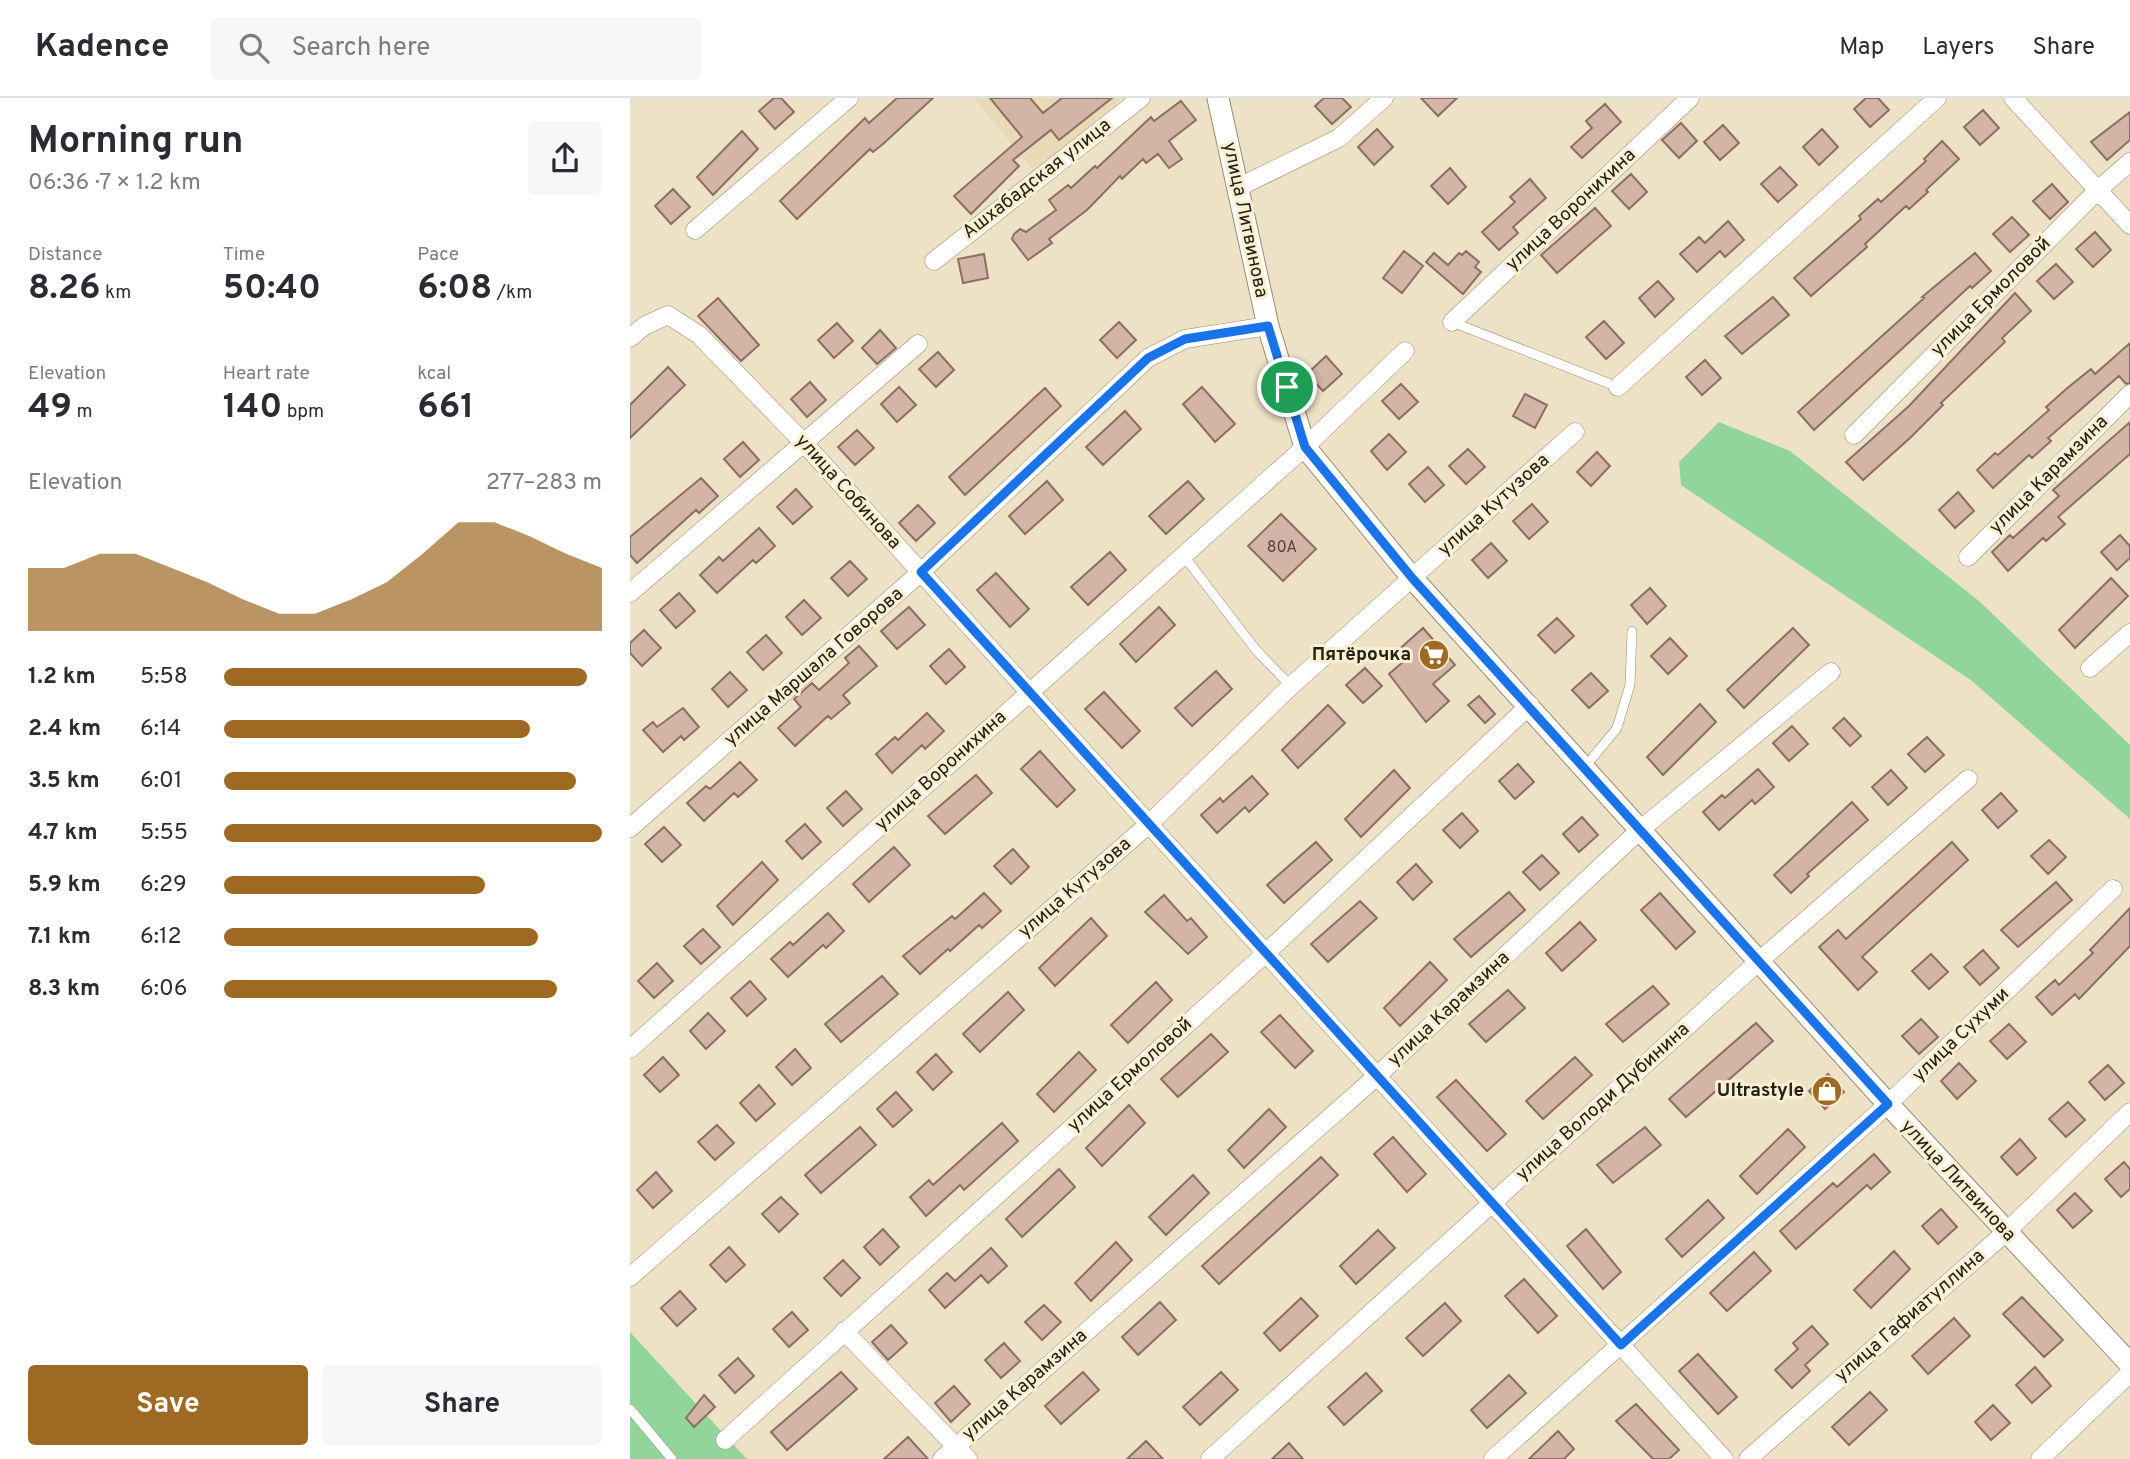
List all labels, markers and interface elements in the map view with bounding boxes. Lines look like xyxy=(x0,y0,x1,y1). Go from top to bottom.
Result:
search box xyxy=(211,17,701,80)
text: Kadence xyxy=(35,27,169,69)
icon: search xyxy=(235,29,273,67)
text: Search here xyxy=(291,32,430,65)
text: Map xyxy=(1839,33,1884,63)
text: Layers xyxy=(1922,33,1994,63)
text: Share xyxy=(2032,33,2095,63)
street label: Ашхабадская улица xyxy=(958,113,1116,245)
text: Morning run xyxy=(28,118,244,167)
button: share xyxy=(528,121,602,195)
street label: улица Литвинова xyxy=(1217,140,1273,300)
street label: улица Воронихина xyxy=(1501,144,1641,276)
text: 06:36 · 7 × 1.2 km xyxy=(28,169,201,198)
street label: улица Ермоловой xyxy=(1926,232,2056,362)
text: Distance xyxy=(28,243,103,267)
text: Time xyxy=(223,243,265,267)
text: Pace xyxy=(417,243,459,267)
text: 8.26 xyxy=(28,267,101,311)
text: 50:40 xyxy=(223,267,321,311)
text: 6:08 xyxy=(417,267,492,311)
text: km xyxy=(101,281,131,305)
text: /km xyxy=(492,281,532,305)
pin xyxy=(1257,357,1317,417)
text: Elevation xyxy=(28,362,106,386)
text: Heart rate xyxy=(223,362,310,386)
text: kcal xyxy=(417,362,451,386)
icon: arrive xyxy=(1268,368,1306,406)
text: 49 xyxy=(28,386,72,430)
text: 140 xyxy=(223,386,282,430)
text: 661 xyxy=(417,386,474,430)
text: m xyxy=(72,400,93,424)
text: bpm xyxy=(282,400,324,424)
street label: улица Карамзина xyxy=(1985,411,2113,539)
street label: улица Собинова xyxy=(790,429,906,555)
street label: улица Кутузова xyxy=(1433,449,1555,561)
text: Elevation xyxy=(28,469,123,498)
text: 277–283 m xyxy=(486,469,602,498)
house number: 80А xyxy=(1267,538,1297,558)
street label: улица Маршала Говорова xyxy=(719,582,909,752)
supermarket icon: Пятёрочка xyxy=(1417,638,1451,672)
place label: Пятёрочка xyxy=(1312,643,1411,667)
text: 1.2 km xyxy=(28,663,96,692)
text: 5:58 xyxy=(140,663,188,692)
street label: улица Воронихина xyxy=(870,705,1012,837)
text: 2.4 km xyxy=(28,715,101,744)
text: 6:14 xyxy=(140,715,181,744)
text: 3.5 km xyxy=(28,767,100,796)
text: 6:01 xyxy=(140,767,182,796)
text: 4.7 km xyxy=(28,819,98,848)
text: 5:55 xyxy=(140,819,188,848)
street label: улица Кутузова xyxy=(1014,832,1136,944)
text: 5.9 km xyxy=(28,871,101,900)
text: 6:29 xyxy=(140,871,187,900)
text: 7.1 km xyxy=(28,923,91,952)
text: 6:12 xyxy=(140,923,182,952)
street label: улица Карамзина xyxy=(1383,946,1515,1072)
text: 8.3 km xyxy=(28,975,100,1004)
text: 6:06 xyxy=(140,975,187,1004)
street label: улица Сухуми xyxy=(1907,983,2015,1087)
street label: улица Ермоловой xyxy=(1063,1013,1197,1137)
street label: улица Володи Дубинина xyxy=(1511,1018,1695,1186)
shop icon: Ultrastyle xyxy=(1810,1074,1844,1108)
place label: Ultrastyle xyxy=(1717,1079,1804,1103)
street label: улица Литвинова xyxy=(1895,1115,2021,1247)
street label: улица Гафиатуллина xyxy=(1830,1244,1990,1388)
street label: улица Карамзина xyxy=(957,1324,1093,1446)
button: Save xyxy=(28,1365,308,1445)
button: Share xyxy=(322,1365,602,1445)

